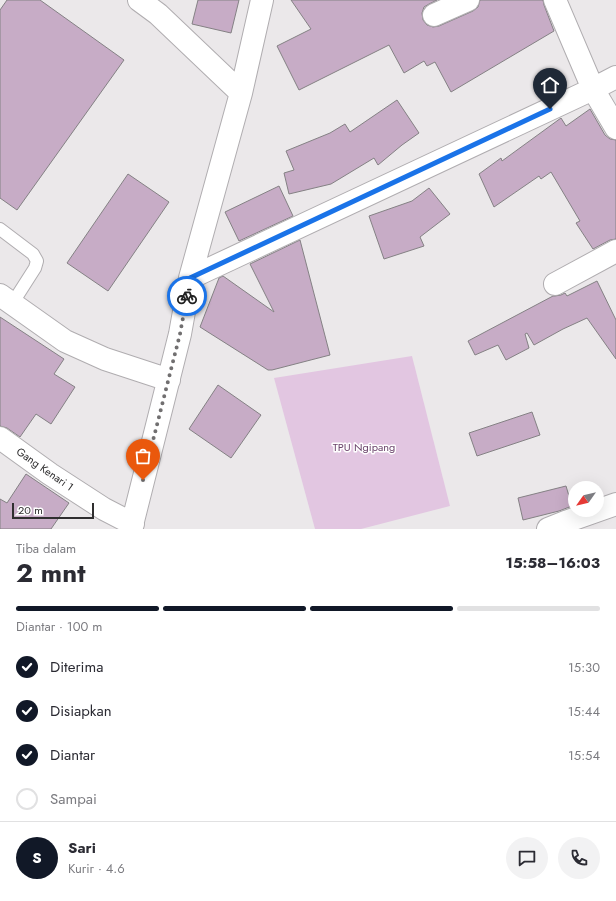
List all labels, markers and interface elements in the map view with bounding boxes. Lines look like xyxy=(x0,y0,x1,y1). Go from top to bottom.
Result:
pin xyxy=(533,68,567,109)
icon: home xyxy=(539,74,561,96)
courier xyxy=(167,276,207,316)
icon: bike xyxy=(176,285,198,307)
pin xyxy=(126,439,160,480)
park label: TPU Ngipang xyxy=(333,439,395,455)
street label: Gang Kenari 1 xyxy=(13,443,77,495)
icon: bag xyxy=(132,445,154,467)
north arrow xyxy=(568,481,604,517)
map controls xyxy=(568,481,604,517)
scale bar xyxy=(12,501,94,520)
text: 20 m xyxy=(18,502,43,518)
text: Tiba dalam xyxy=(16,539,76,558)
text: 15:58–16:03 xyxy=(505,552,600,574)
text: 2 mnt xyxy=(16,554,85,592)
text: Diantar · 100 m xyxy=(16,617,102,636)
icon: check xyxy=(16,656,38,678)
text: Diterima xyxy=(50,656,103,678)
text: 15:30 xyxy=(568,658,600,677)
icon: check xyxy=(16,700,38,722)
text: Disiapkan xyxy=(50,700,112,722)
text: 15:44 xyxy=(568,702,600,721)
icon: check xyxy=(16,744,38,766)
text: Diantar xyxy=(50,744,95,766)
text: 15:54 xyxy=(568,746,600,765)
text: Sampai xyxy=(50,788,97,810)
text: Sari xyxy=(68,837,96,859)
button: chat xyxy=(506,837,548,879)
button: phone xyxy=(558,837,600,879)
text: S xyxy=(32,847,42,869)
text: Kurir · 4.6 xyxy=(68,859,125,878)

